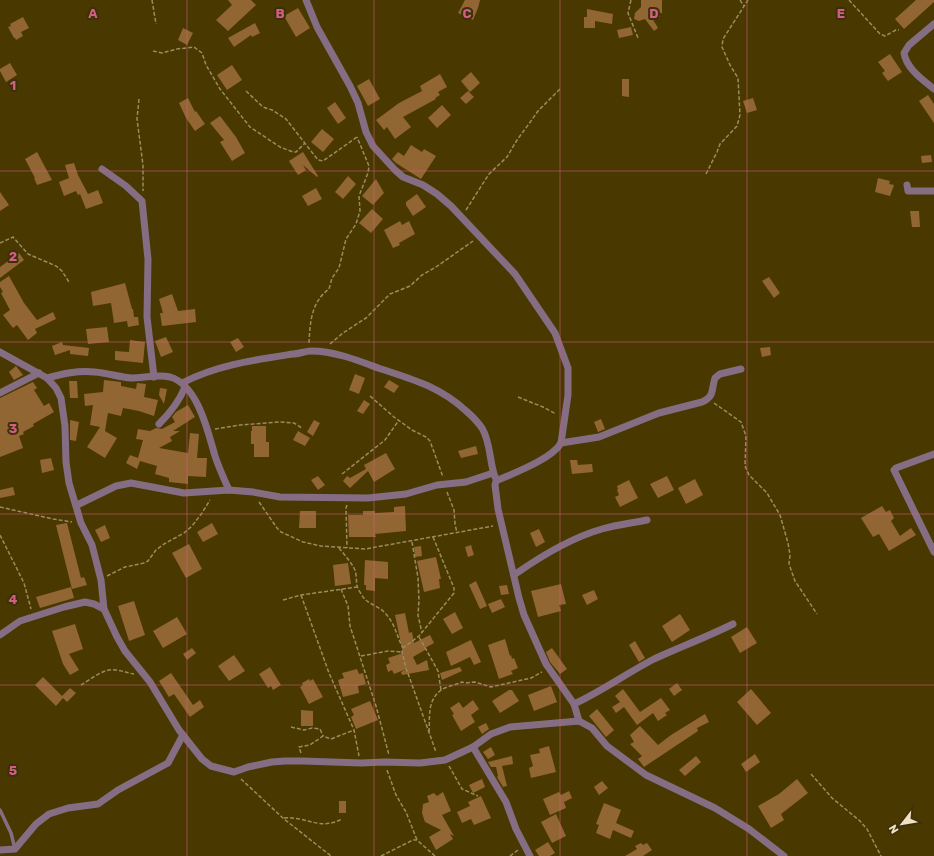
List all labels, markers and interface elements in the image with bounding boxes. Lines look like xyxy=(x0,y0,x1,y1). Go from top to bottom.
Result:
text: A xyxy=(88,6,98,21)
text: B xyxy=(275,6,285,21)
text: C xyxy=(462,6,472,21)
text: D xyxy=(649,6,659,21)
text: E xyxy=(837,6,845,21)
text: 1 xyxy=(10,78,16,93)
text: 2 xyxy=(9,249,17,264)
text: 3 xyxy=(9,421,18,436)
text: 4 xyxy=(9,592,18,607)
text: 5 xyxy=(9,763,17,778)
north arrow xyxy=(882,804,922,844)
text: N xyxy=(886,822,901,836)

